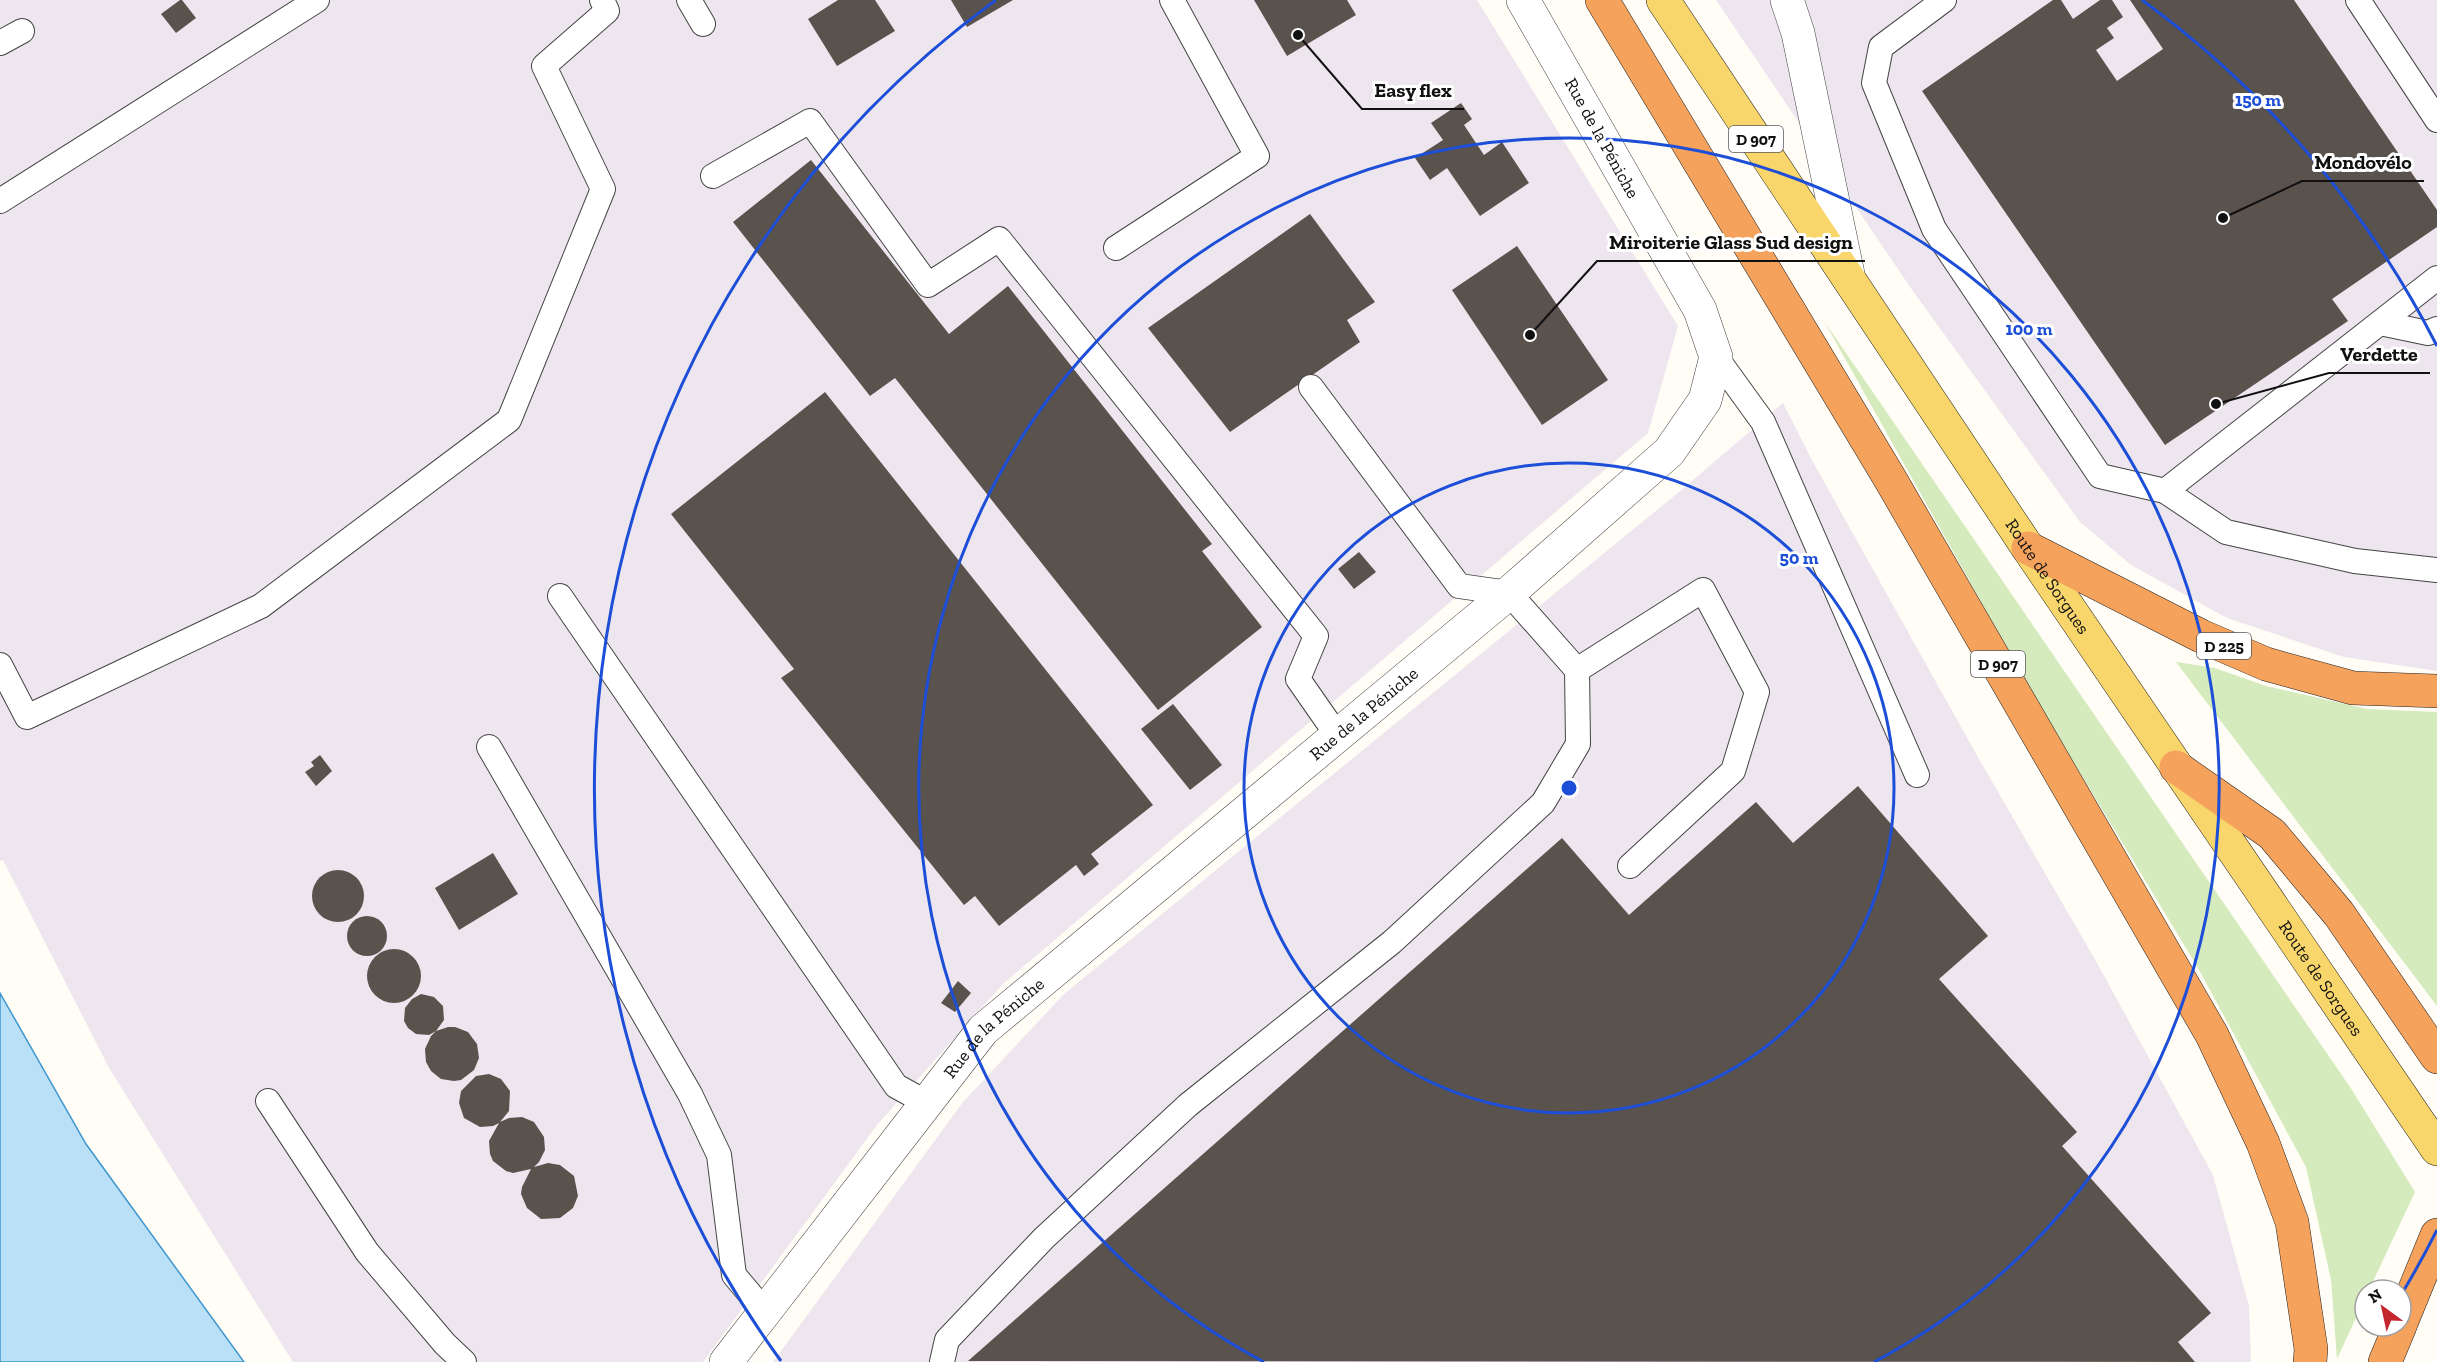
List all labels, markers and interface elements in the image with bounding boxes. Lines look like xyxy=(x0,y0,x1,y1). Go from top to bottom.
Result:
callout: Easy flex xyxy=(1362,71,1464,109)
street label: Rue de la Péniche xyxy=(1560,74,1644,202)
text: Easy flex xyxy=(1374,78,1452,102)
text: 150 m xyxy=(2235,89,2281,111)
road number: D 907 xyxy=(1729,126,1783,152)
callout: Mondovélo xyxy=(2302,143,2424,181)
text: Mondovélo xyxy=(2314,150,2412,174)
callout: Miroiterie Glass Sud design xyxy=(1597,223,1865,261)
text: Miroiterie Glass Sud design xyxy=(1609,230,1853,254)
text: 100 m xyxy=(2005,318,2053,340)
callout: Verdette xyxy=(2329,335,2430,373)
text: Verdette xyxy=(2340,342,2418,366)
street label: Route de Sorgues xyxy=(2001,515,2094,639)
text: 50 m xyxy=(1780,547,1819,569)
road number: D 225 xyxy=(2197,633,2251,659)
road number: D 907 xyxy=(1971,651,2025,677)
street label: Rue de la Péniche xyxy=(1305,662,1423,765)
centre of rings xyxy=(1559,778,1579,798)
street label: Route de Sorgues xyxy=(2274,917,2368,1040)
street label: Rue de la Péniche xyxy=(939,973,1049,1083)
north arrow xyxy=(2353,1278,2413,1338)
text: N xyxy=(2365,1285,2385,1307)

